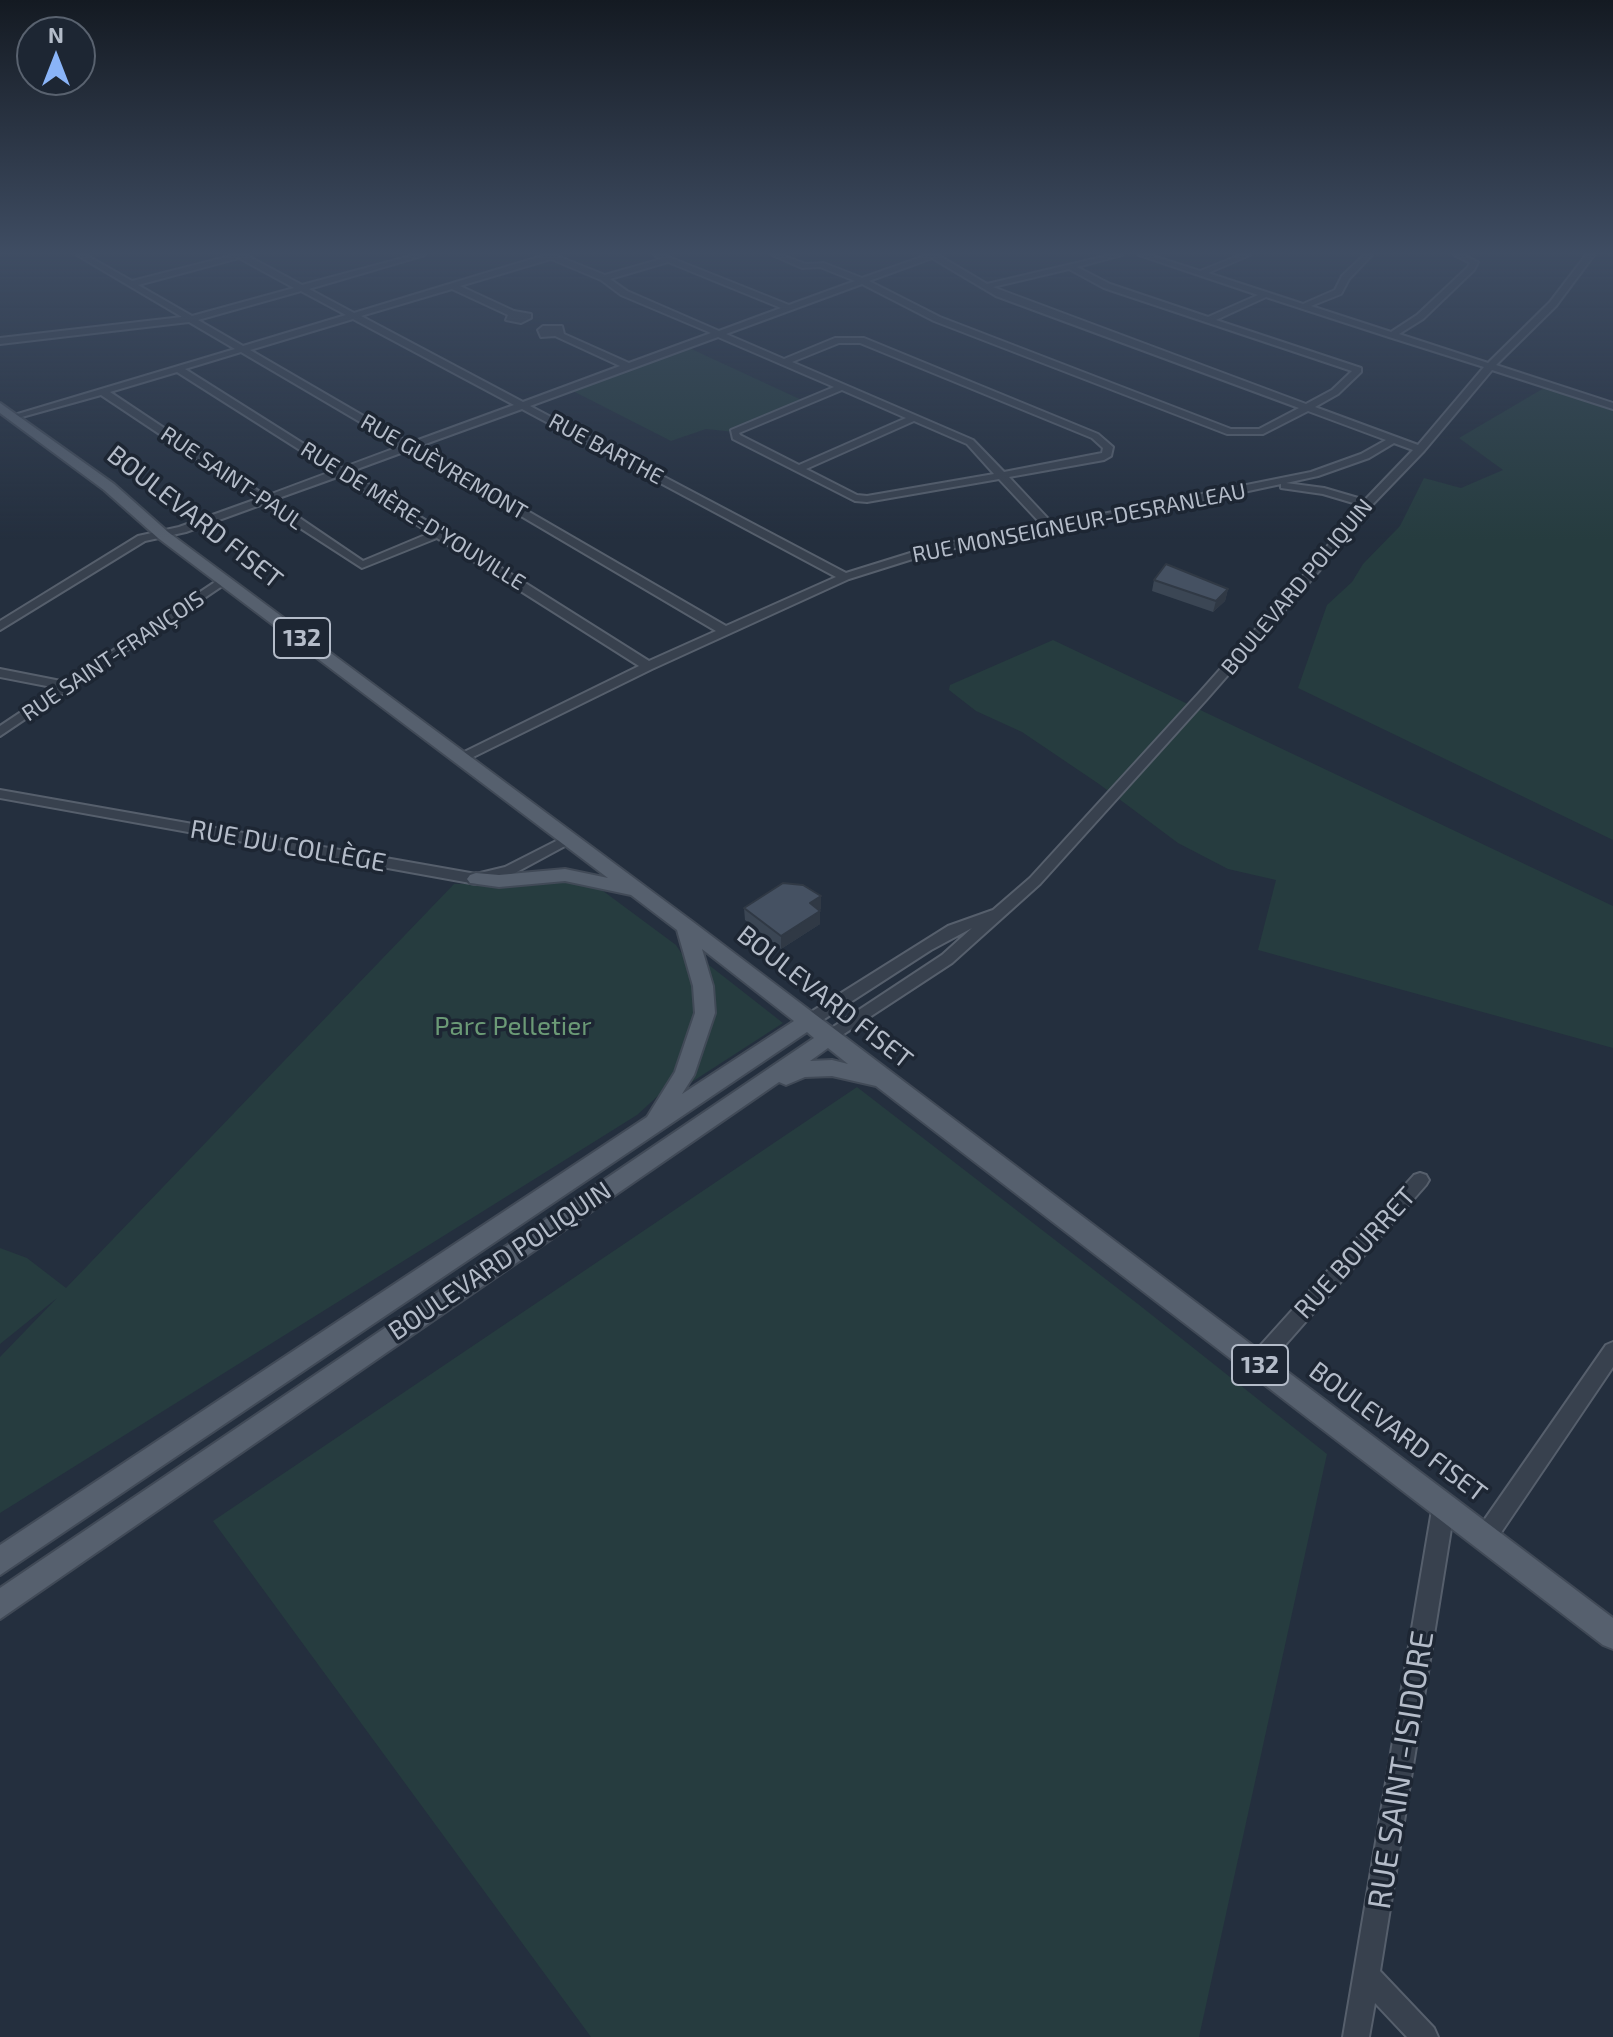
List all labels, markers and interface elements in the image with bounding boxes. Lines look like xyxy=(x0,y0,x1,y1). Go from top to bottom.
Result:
north arrow xyxy=(16,16,96,96)
text: N xyxy=(48,21,64,47)
street label: RUE BARTHE xyxy=(544,408,668,490)
street label: RUE GUÈVREMONT xyxy=(356,409,532,525)
street label: RUE SAINT-PAUL xyxy=(156,421,308,535)
street label: RUE DE MÈRE-D'YOUVILLE xyxy=(296,436,530,596)
street label: BOULEVARD FISET xyxy=(101,439,289,595)
street label: RUE MONSEIGNEUR-DESRANLEAU xyxy=(910,478,1248,568)
street label: BOULEVARD POLIQUIN xyxy=(1216,494,1378,680)
street label: RUE SAINT-FRANÇOIS xyxy=(17,585,209,727)
road number: 132 xyxy=(274,618,330,658)
street label: RUE DU COLLÈGE xyxy=(188,813,388,879)
street label: BOULEVARD FISET xyxy=(731,919,919,1075)
park label: Parc Pelletier xyxy=(434,1010,592,1042)
street label: BOULEVARD POLIQUIN xyxy=(383,1175,617,1347)
street label: RUE BOURRET xyxy=(1288,1181,1422,1325)
road number: 132 xyxy=(1232,1345,1288,1385)
street label: BOULEVARD FISET xyxy=(1303,1355,1493,1509)
street label: RUE SAINT-ISIDORE xyxy=(1360,1628,1442,1912)

